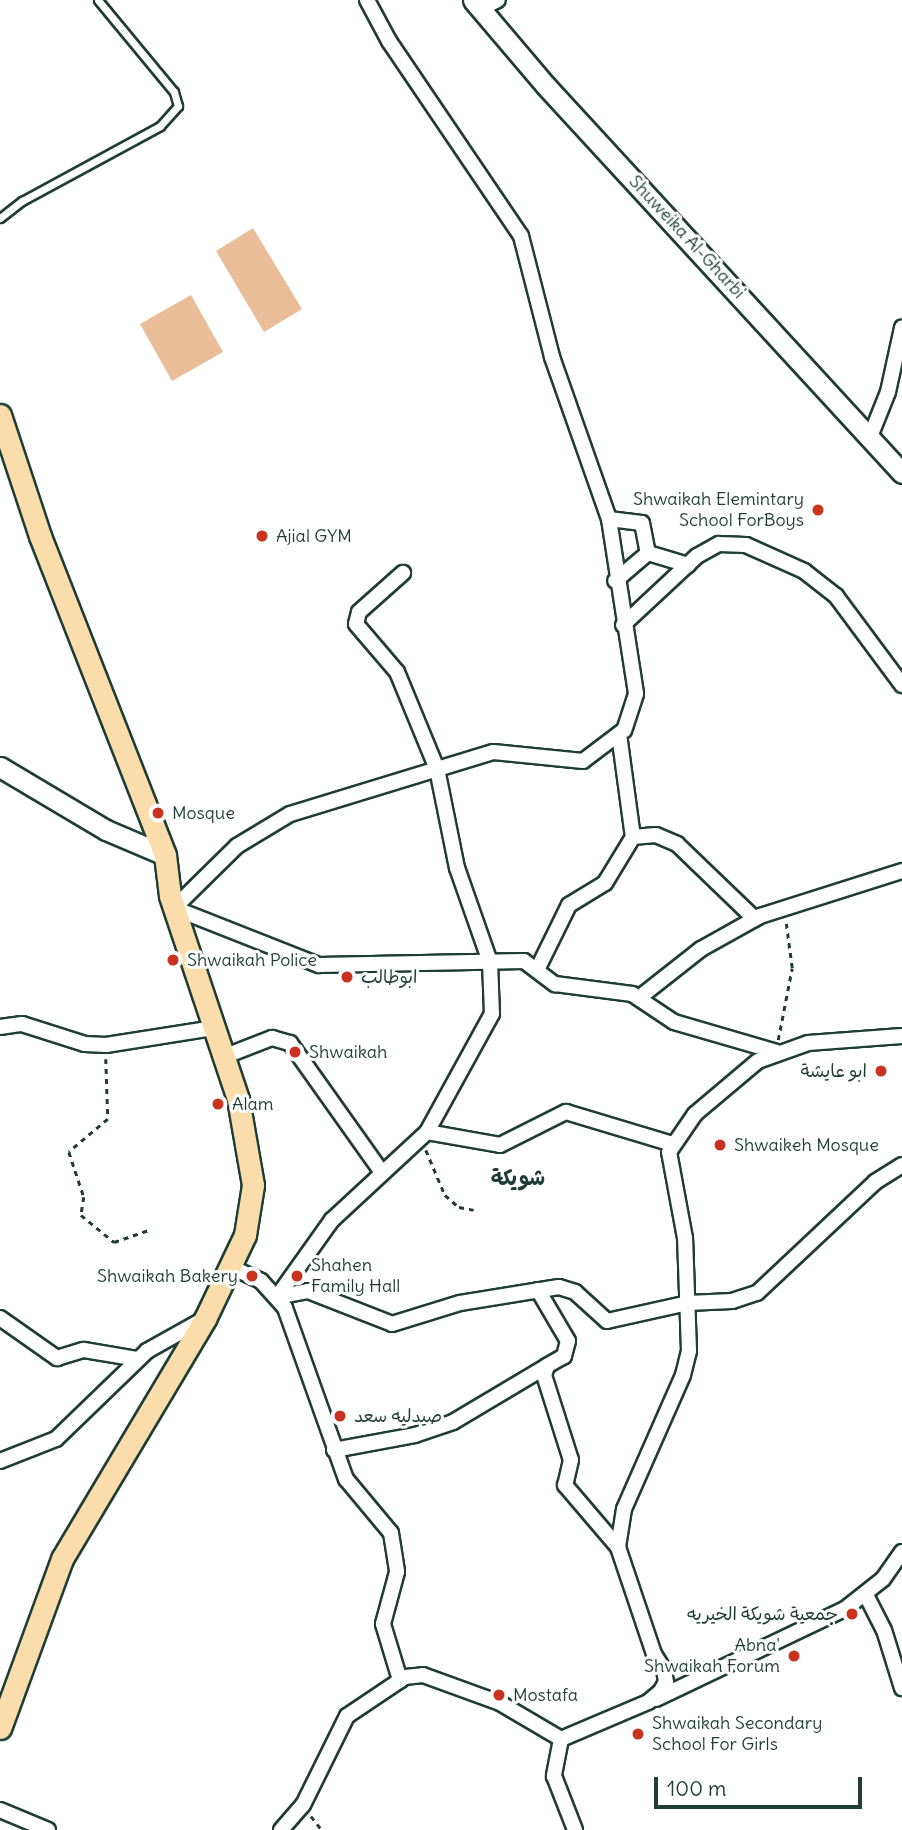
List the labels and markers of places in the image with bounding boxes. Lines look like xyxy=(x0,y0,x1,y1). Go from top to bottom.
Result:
place label: Shwaikah Elemintary School ForBoys xyxy=(633,489,804,532)
marker: Shwaikah Elemintary School ForBoys xyxy=(810,502,826,518)
place label: Ajial GYM xyxy=(276,525,352,547)
marker: Ajial GYM xyxy=(254,528,270,544)
place label: Mosque xyxy=(172,802,235,824)
marker: Mosque xyxy=(150,805,166,821)
place label: Shwaikah Police xyxy=(187,949,317,971)
marker: Shwaikah Police xyxy=(165,952,181,968)
place label: ابوطالب xyxy=(361,966,418,988)
marker: ابوطالب xyxy=(339,969,355,985)
place label: Shwaikah xyxy=(309,1041,387,1063)
marker: Shwaikah xyxy=(287,1044,303,1060)
place label: ابو عايشة xyxy=(800,1060,867,1082)
marker: ابو عايشة xyxy=(873,1063,889,1079)
place label: Alam xyxy=(232,1093,274,1115)
marker: Alam xyxy=(210,1096,226,1112)
place label: Shwaikeh Mosque xyxy=(734,1134,879,1156)
marker: Shwaikeh Mosque xyxy=(712,1137,728,1153)
place label: Shahen Family Hall xyxy=(311,1255,400,1298)
place label: Shwaikah Bakery xyxy=(97,1265,238,1287)
marker: Shwaikah Bakery xyxy=(244,1268,260,1284)
marker: Shahen Family Hall xyxy=(289,1268,305,1284)
place label: صيدليه سعد xyxy=(354,1405,442,1427)
marker: صيدليه سعد xyxy=(332,1408,348,1424)
place label: جمعية شويكة الخيريه xyxy=(687,1603,838,1625)
marker: جمعية شويكة الخيريه xyxy=(844,1606,860,1622)
place label: Abna' Shwaikah Forum xyxy=(644,1635,780,1678)
marker: Abna' Shwaikah Forum xyxy=(786,1648,802,1664)
place label: Mostafa xyxy=(513,1684,578,1706)
marker: Mostafa xyxy=(491,1687,507,1703)
place label: Shwaikah Secondary School For Girls xyxy=(652,1713,822,1756)
marker: Shwaikah Secondary School For Girls xyxy=(630,1726,646,1742)

